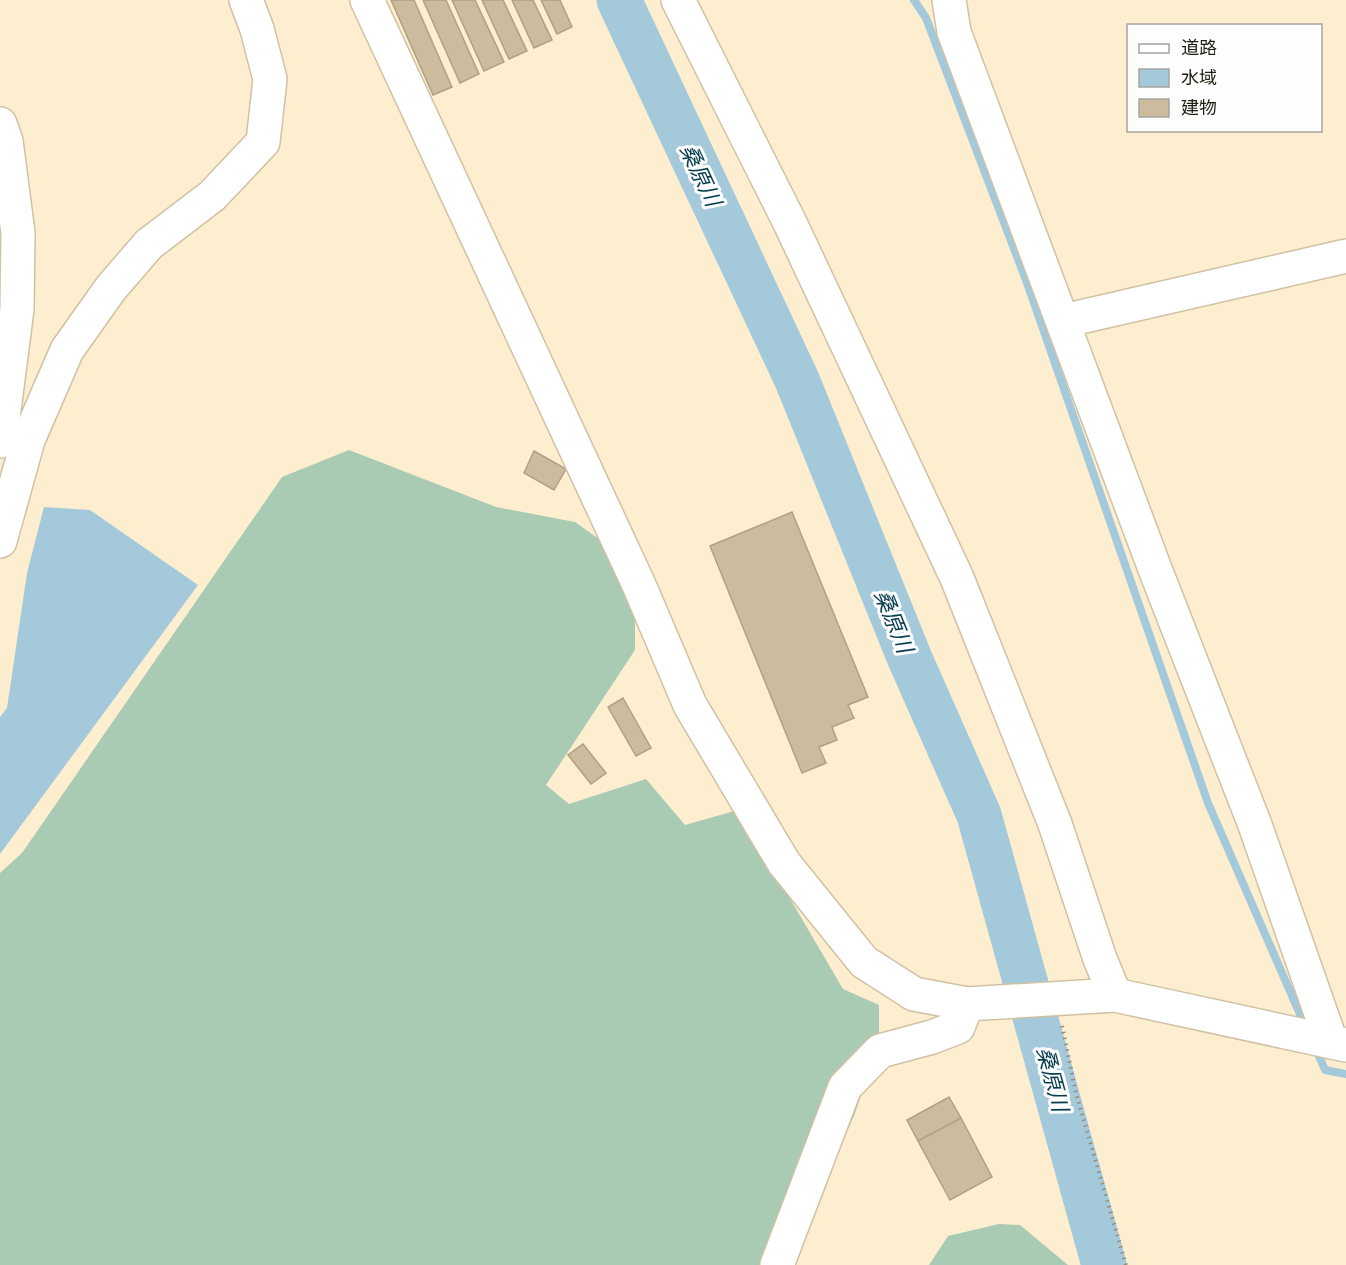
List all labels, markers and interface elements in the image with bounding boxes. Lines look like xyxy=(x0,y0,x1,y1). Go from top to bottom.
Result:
legend xyxy=(1127,24,1322,132)
text: 道路 xyxy=(1181,37,1217,59)
text: 水域 xyxy=(1181,67,1217,89)
text: 建物 xyxy=(1181,97,1217,119)
water label: 桑原川 xyxy=(674,140,728,213)
water label: 桑原川 xyxy=(869,586,919,659)
water label: 桑原川 xyxy=(1031,1044,1075,1116)

